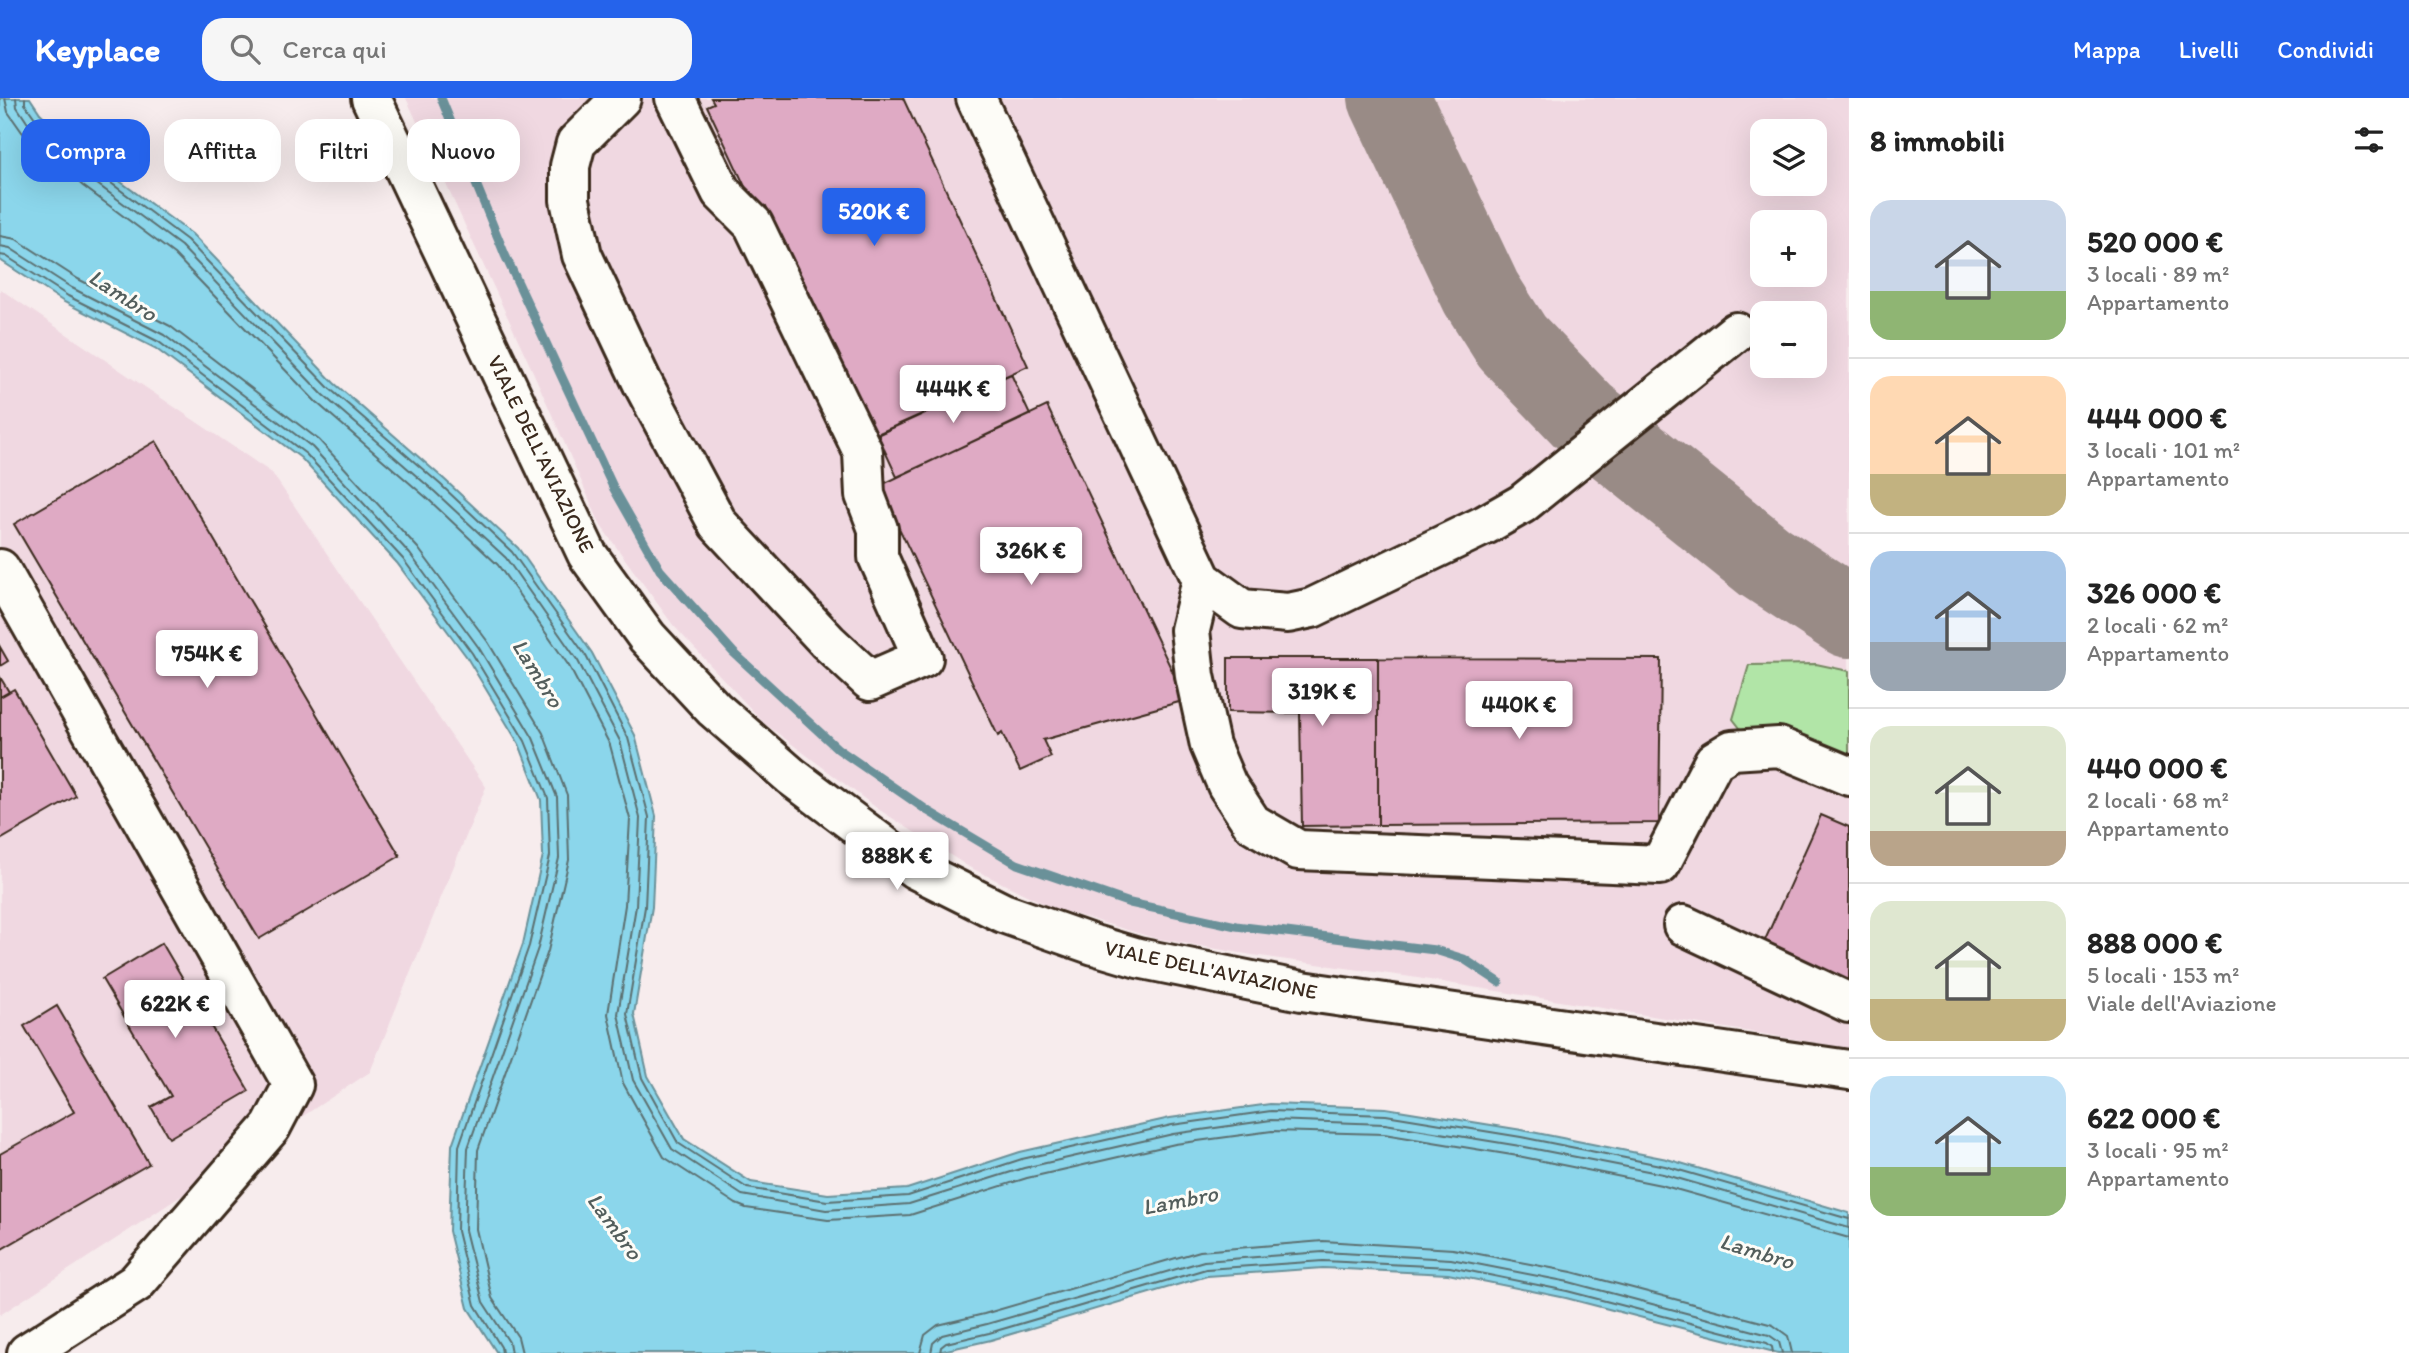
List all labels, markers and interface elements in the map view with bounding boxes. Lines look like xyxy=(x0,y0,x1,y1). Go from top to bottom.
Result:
search box xyxy=(202,18,692,81)
text: Keyplace xyxy=(35,30,160,69)
icon: search xyxy=(226,30,264,68)
text: Cerca qui xyxy=(282,33,387,65)
text: Mappa xyxy=(2073,35,2141,64)
text: Livelli xyxy=(2179,35,2239,64)
text: Condividi xyxy=(2277,35,2374,64)
chip: Compra xyxy=(21,119,150,182)
chip: Affitta xyxy=(164,119,281,182)
chip: Filtri xyxy=(295,119,393,182)
chip: Nuovo xyxy=(407,119,520,182)
map controls xyxy=(1750,119,1827,378)
button: layers xyxy=(1750,119,1827,196)
icon: filters xyxy=(2350,121,2388,159)
text: 8 immobili xyxy=(1870,122,2005,159)
pin: 520K € xyxy=(817,188,931,248)
text: 520K € xyxy=(838,197,910,225)
button: + xyxy=(1750,210,1827,287)
text: 520 000 € xyxy=(2087,223,2223,260)
icon: home xyxy=(1926,228,2010,312)
text: 3 locali · 89 m² xyxy=(2087,260,2229,288)
water label: Lambro xyxy=(84,263,163,328)
text: Appartamento xyxy=(2087,288,2229,316)
button: − xyxy=(1750,301,1827,378)
street label: VIALE DELL'AVIAZIONE xyxy=(483,351,600,557)
pin: 444K € xyxy=(896,366,1010,425)
text: 444K € xyxy=(916,374,990,402)
text: 444 000 € xyxy=(2087,399,2227,436)
icon: home xyxy=(1926,404,2010,488)
text: 3 locali · 101 m² xyxy=(2087,436,2240,464)
text: Appartamento xyxy=(2087,464,2229,492)
pin: 326K € xyxy=(974,528,1088,587)
text: 326K € xyxy=(996,536,1066,564)
text: 326 000 € xyxy=(2087,574,2221,611)
icon: home xyxy=(1926,579,2010,663)
text: 2 locali · 62 m² xyxy=(2087,611,2229,639)
pin: 754K € xyxy=(150,630,264,690)
water label: Lambro xyxy=(506,633,571,714)
text: 754K € xyxy=(172,639,242,667)
text: Appartamento xyxy=(2087,639,2229,667)
pin: 319K € xyxy=(1265,668,1379,728)
text: 319K € xyxy=(1288,677,1356,705)
pin: 440K € xyxy=(1462,682,1576,741)
text: 440K € xyxy=(1482,690,1556,718)
text: 440 000 € xyxy=(2087,749,2228,786)
icon: home xyxy=(1926,754,2010,838)
text: 2 locali · 68 m² xyxy=(2087,786,2229,814)
text: Appartamento xyxy=(2087,814,2229,842)
pin: 888K € xyxy=(840,832,954,892)
text: 888K € xyxy=(862,841,932,869)
text: 888 000 € xyxy=(2087,924,2222,961)
icon: home xyxy=(1926,929,2010,1013)
street label: VIALE DELL'AVIAZIONE xyxy=(1103,935,1320,1004)
text: 5 locali · 153 m² xyxy=(2087,961,2240,989)
pin: 622K € xyxy=(118,981,232,1040)
text: 622K € xyxy=(140,989,210,1017)
text: Viale dell'Aviazione xyxy=(2087,989,2277,1017)
text: 622 000 € xyxy=(2087,1099,2221,1136)
icon: home xyxy=(1926,1104,2010,1188)
text: 3 locali · 95 m² xyxy=(2087,1136,2229,1164)
text: Appartamento xyxy=(2087,1164,2229,1192)
water label: Lambro xyxy=(1140,1179,1221,1221)
water label: Lambro xyxy=(581,1187,649,1266)
water label: Lambro xyxy=(1717,1227,1799,1276)

